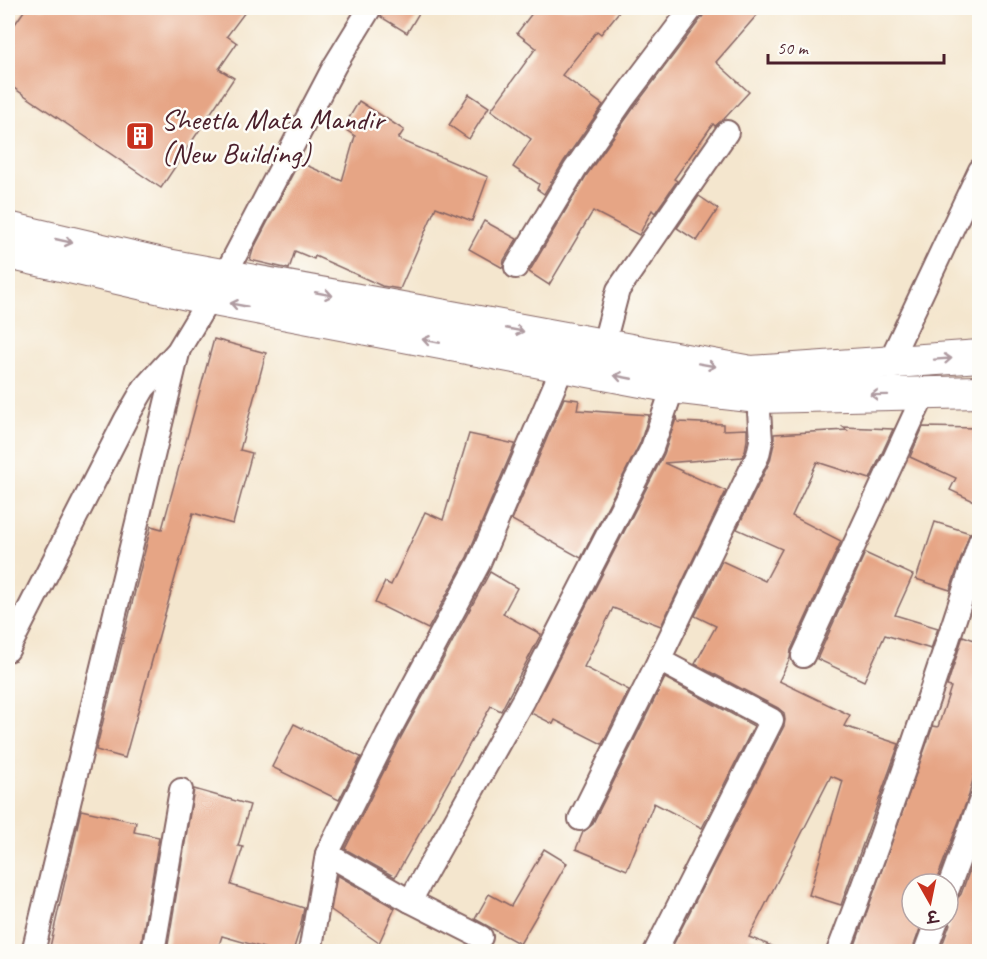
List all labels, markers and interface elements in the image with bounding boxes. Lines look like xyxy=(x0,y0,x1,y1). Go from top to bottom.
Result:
scale bar xyxy=(768,27,944,65)
text: 50 m xyxy=(777,37,810,59)
place label: Sheetla Mata Mandir (New Building) xyxy=(161,100,387,172)
building icon: Sheetla Mata Mandir (New Building) xyxy=(124,120,156,152)
one-way arrow xyxy=(55,236,74,248)
one-way arrow xyxy=(313,289,333,300)
one-way arrow xyxy=(230,299,250,310)
one-way arrow xyxy=(505,325,524,336)
one-way arrow xyxy=(422,335,441,346)
one-way arrow xyxy=(932,353,952,364)
one-way arrow xyxy=(697,360,716,371)
one-way arrow xyxy=(613,371,633,382)
one-way arrow xyxy=(870,389,890,401)
north arrow xyxy=(900,872,960,932)
text: उ xyxy=(924,905,941,927)

